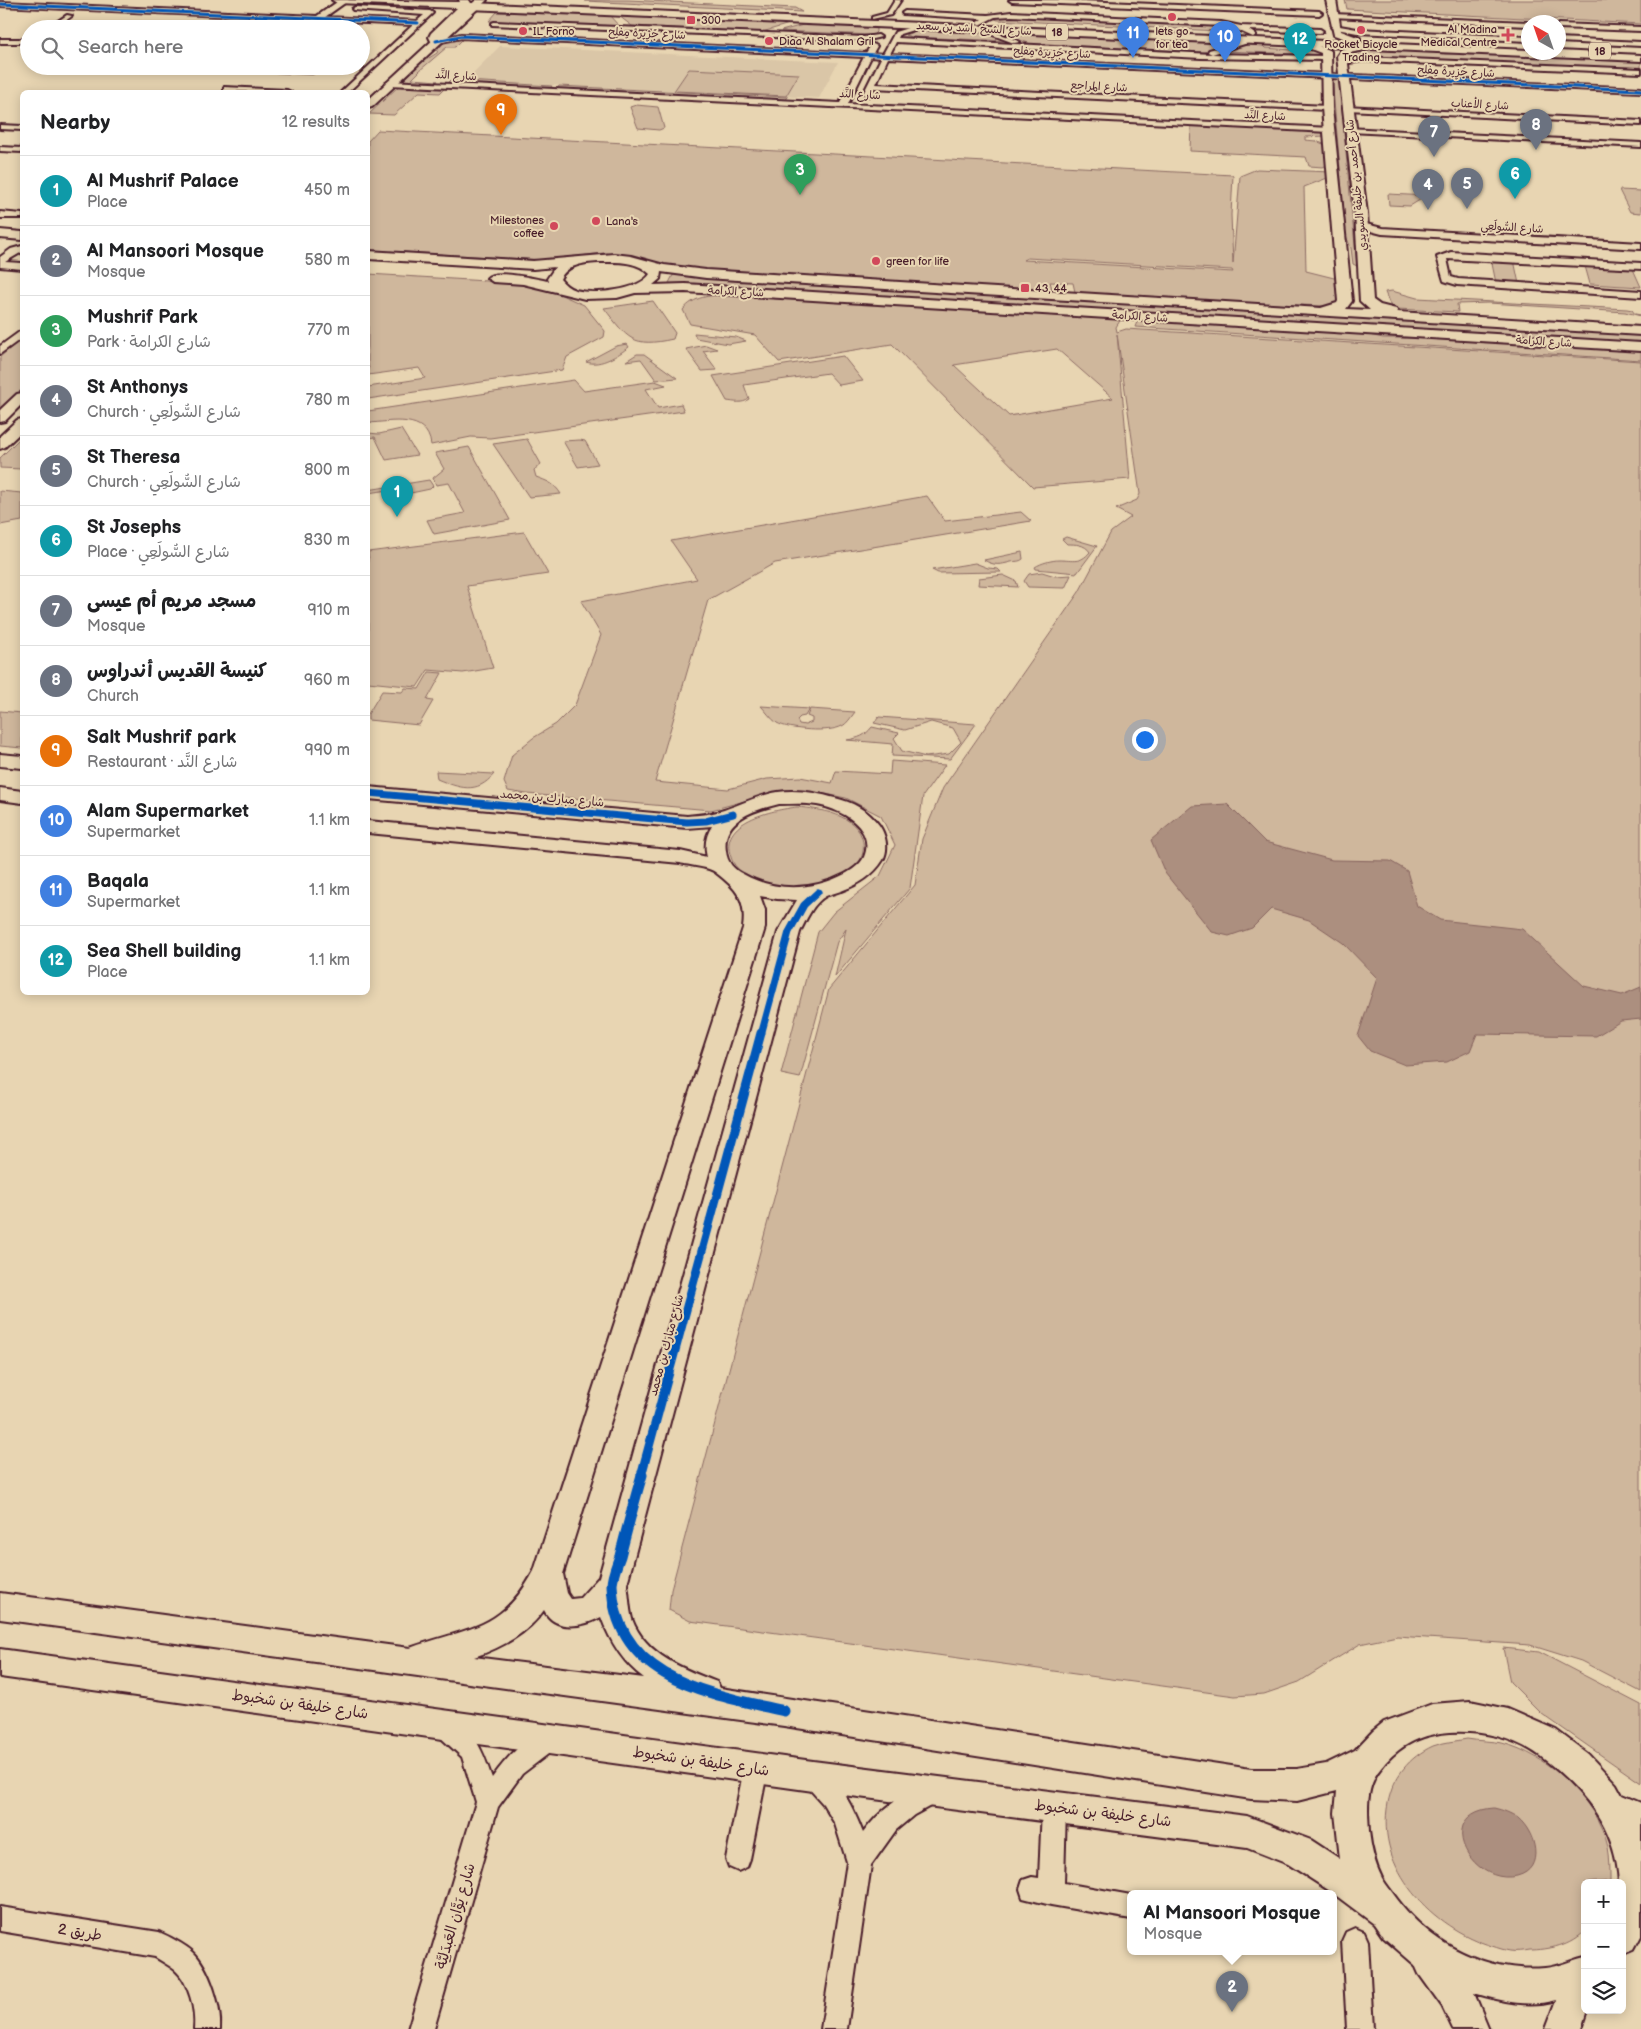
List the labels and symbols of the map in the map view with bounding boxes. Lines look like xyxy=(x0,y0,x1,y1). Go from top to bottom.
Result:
marker: lets go for tea xyxy=(1166,11,1178,23)
marker: 300 xyxy=(685,14,697,26)
place label: 300 xyxy=(701,14,721,27)
north arrow xyxy=(1521,15,1566,60)
pin: 11 xyxy=(1117,17,1149,58)
street label: شارع الشيخ راشد بن سعيد xyxy=(916,19,1032,40)
pin: 10 xyxy=(1209,21,1241,62)
pin: 12 xyxy=(1284,23,1316,64)
place label: Al Madina Medical Centre xyxy=(1420,23,1497,49)
road number: 18 xyxy=(1046,24,1068,41)
marker: Rocket Bicycle Trading xyxy=(1355,24,1367,36)
marker: IL Forno xyxy=(517,25,529,37)
place label: IL Forno xyxy=(533,25,575,38)
street label: شارع جَزِيرة مِفلِح xyxy=(608,25,686,44)
place label: lets go for tea xyxy=(1155,25,1189,51)
marker: Al Madina Medical Centre xyxy=(1501,28,1515,42)
marker: Diaa Al Shalam Gril xyxy=(763,35,775,47)
place label: Diaa Al Shalam Gril xyxy=(779,35,874,48)
place label: Rocket Bicycle Trading xyxy=(1324,38,1398,64)
road number: 18 xyxy=(1589,42,1611,59)
street label: شارع جَزِيرة مِفلِح xyxy=(1013,44,1091,63)
street label: شارع جَزِيرة مِفلِح xyxy=(1417,63,1495,82)
street label: شارع النَّد xyxy=(435,67,477,85)
street label: شارع المراجع xyxy=(1070,79,1128,96)
street label: شارع النَّد xyxy=(839,86,881,104)
pin: 9 xyxy=(485,94,517,135)
street label: شارع الأعناب xyxy=(1451,95,1509,115)
street label: شارع النَّد xyxy=(1244,107,1286,125)
pin: 8 xyxy=(1520,109,1552,150)
pin: 7 xyxy=(1418,116,1450,157)
street label: شارع أحمد بن خليفة السويدي xyxy=(1343,118,1372,251)
pin: 3 xyxy=(784,154,816,195)
pin: 6 xyxy=(1499,158,1531,199)
pin: 5 xyxy=(1451,168,1483,209)
pin: 4 xyxy=(1412,169,1444,210)
place label: Milestones coffee xyxy=(490,214,545,240)
marker: Lana's xyxy=(590,215,602,227)
place label: Lana's xyxy=(606,215,638,228)
street label: شارع السُّولَعِي xyxy=(1480,218,1544,240)
marker: Milestones coffee xyxy=(548,220,560,232)
marker: green for life xyxy=(870,255,882,267)
place label: green for life xyxy=(886,255,949,268)
marker: 43, 44 xyxy=(1019,282,1031,294)
place label: 43, 44 xyxy=(1035,282,1067,295)
street label: شارع الكرامة xyxy=(708,284,764,301)
street label: شارع الكرامة xyxy=(1111,308,1168,327)
street label: شارع الكرامة xyxy=(1515,333,1572,352)
pin: 1 xyxy=(381,476,413,517)
your location xyxy=(1132,727,1158,753)
street label: شارع مبارك بن محمد xyxy=(499,786,605,812)
street label: شارع مبارك بن محمد xyxy=(646,1293,688,1398)
street label: شارع خليفة بن شخبوط xyxy=(230,1686,369,1723)
street label: شارع خليفة بن شخبوط xyxy=(631,1743,770,1780)
street label: شارع خليفة بن شخبوط xyxy=(1033,1796,1172,1831)
street label: شارع يَوَّان العَبدَلِيَّة xyxy=(431,1861,480,1971)
street label: طريق 2 xyxy=(56,1920,103,1945)
pin: 2 xyxy=(1216,1971,1248,2012)

